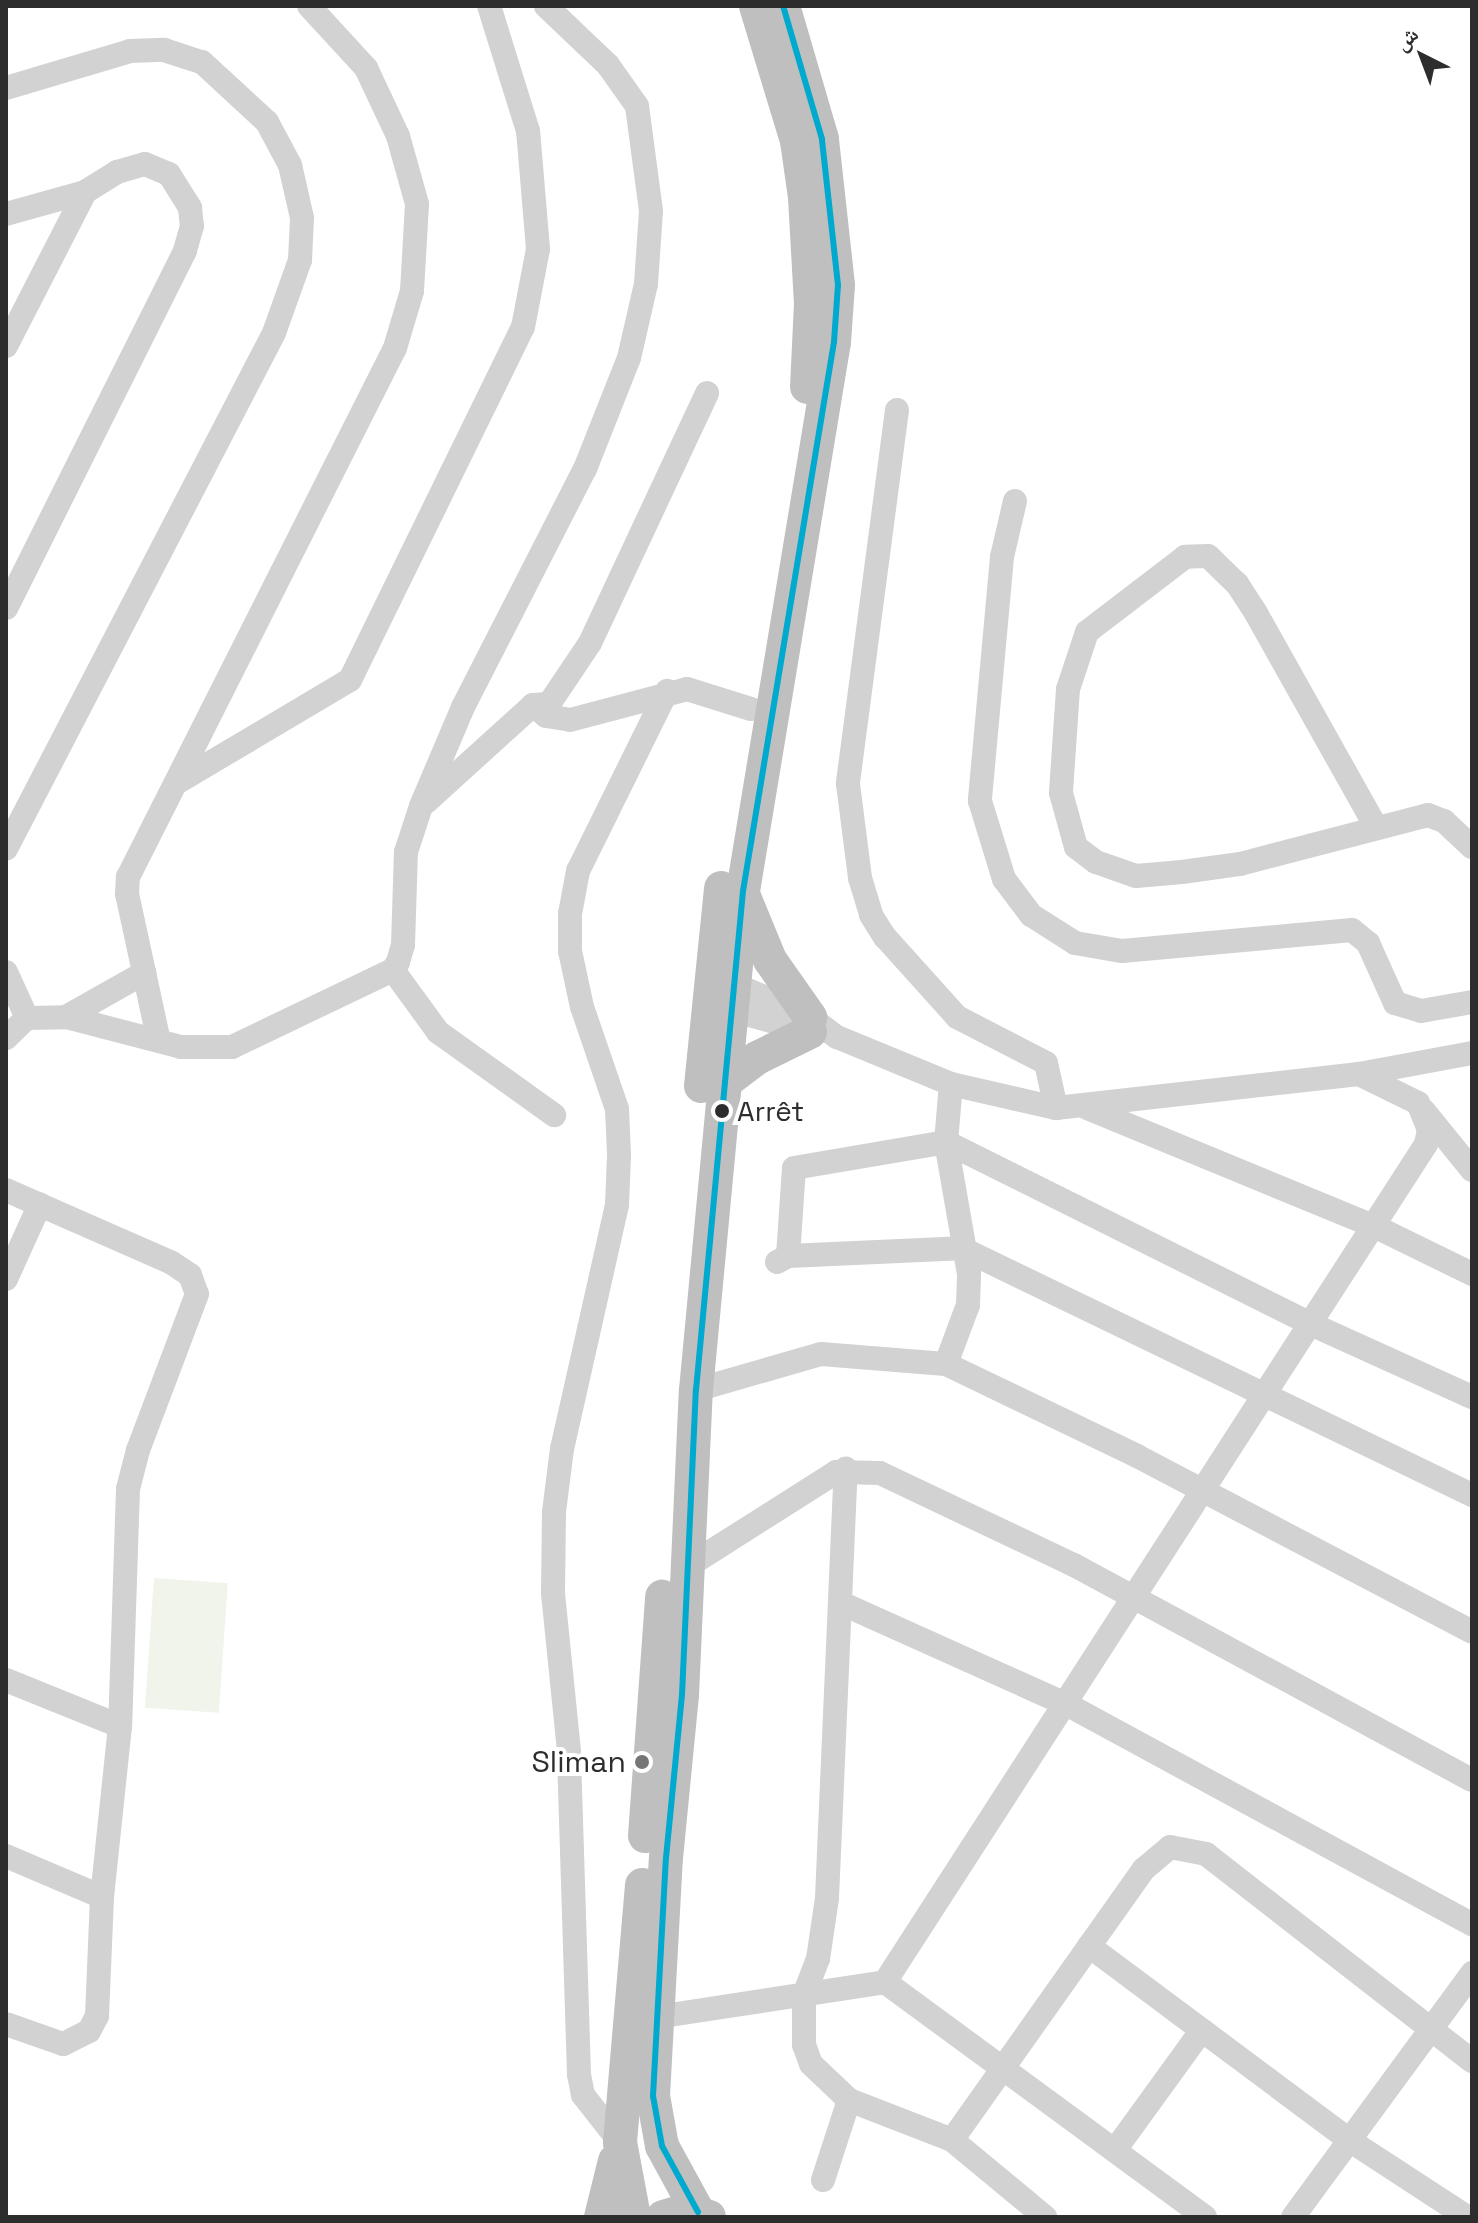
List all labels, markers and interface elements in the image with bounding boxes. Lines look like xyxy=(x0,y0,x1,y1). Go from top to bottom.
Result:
north arrow xyxy=(1382,16,1462,96)
text: ش xyxy=(1388,20,1424,56)
place label: Arrêt xyxy=(737,1094,804,1128)
marker: Arrêt xyxy=(714,1103,730,1119)
place label: Sliman xyxy=(531,1744,626,1780)
marker: Sliman xyxy=(633,1753,651,1771)

